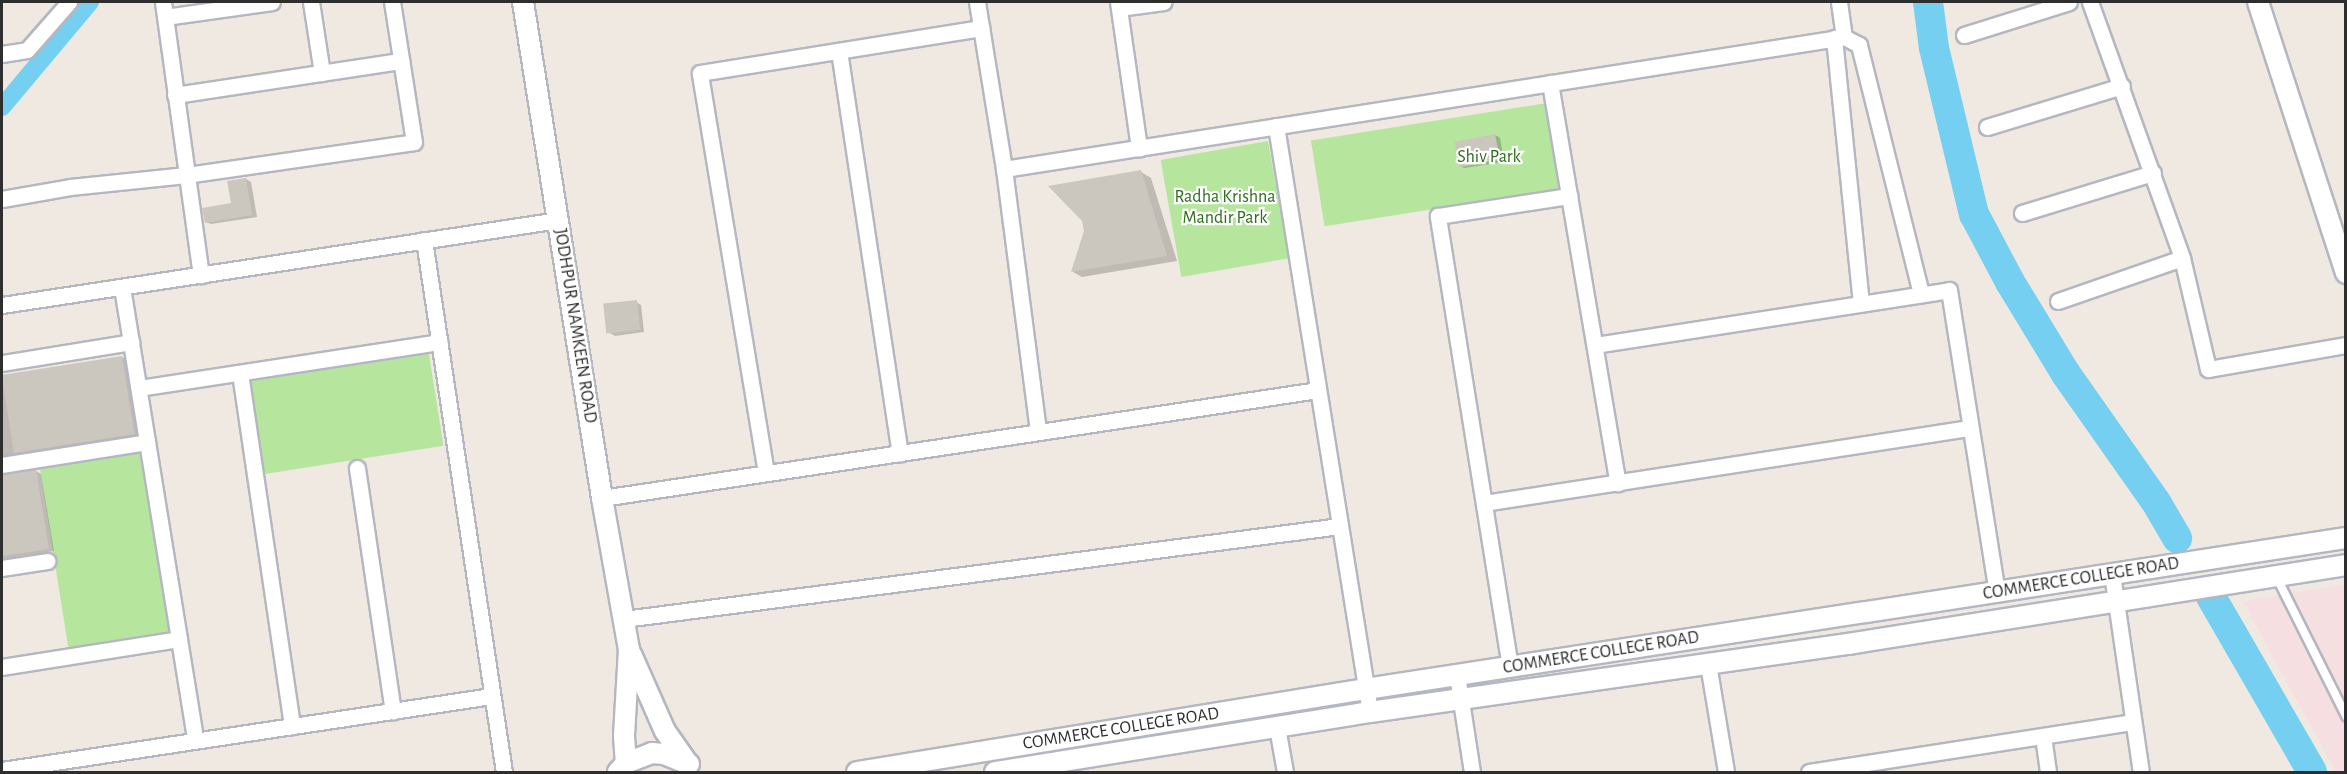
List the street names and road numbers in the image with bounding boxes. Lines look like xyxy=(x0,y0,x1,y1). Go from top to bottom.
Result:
street label: JODHPUR NAMKEEN ROAD xyxy=(549,227,601,425)
street label: COMMERCE COLLEGE ROAD xyxy=(1981,553,2181,605)
street label: COMMERCE COLLEGE ROAD xyxy=(1501,627,1701,679)
street label: COMMERCE COLLEGE ROAD xyxy=(1021,703,1221,755)

